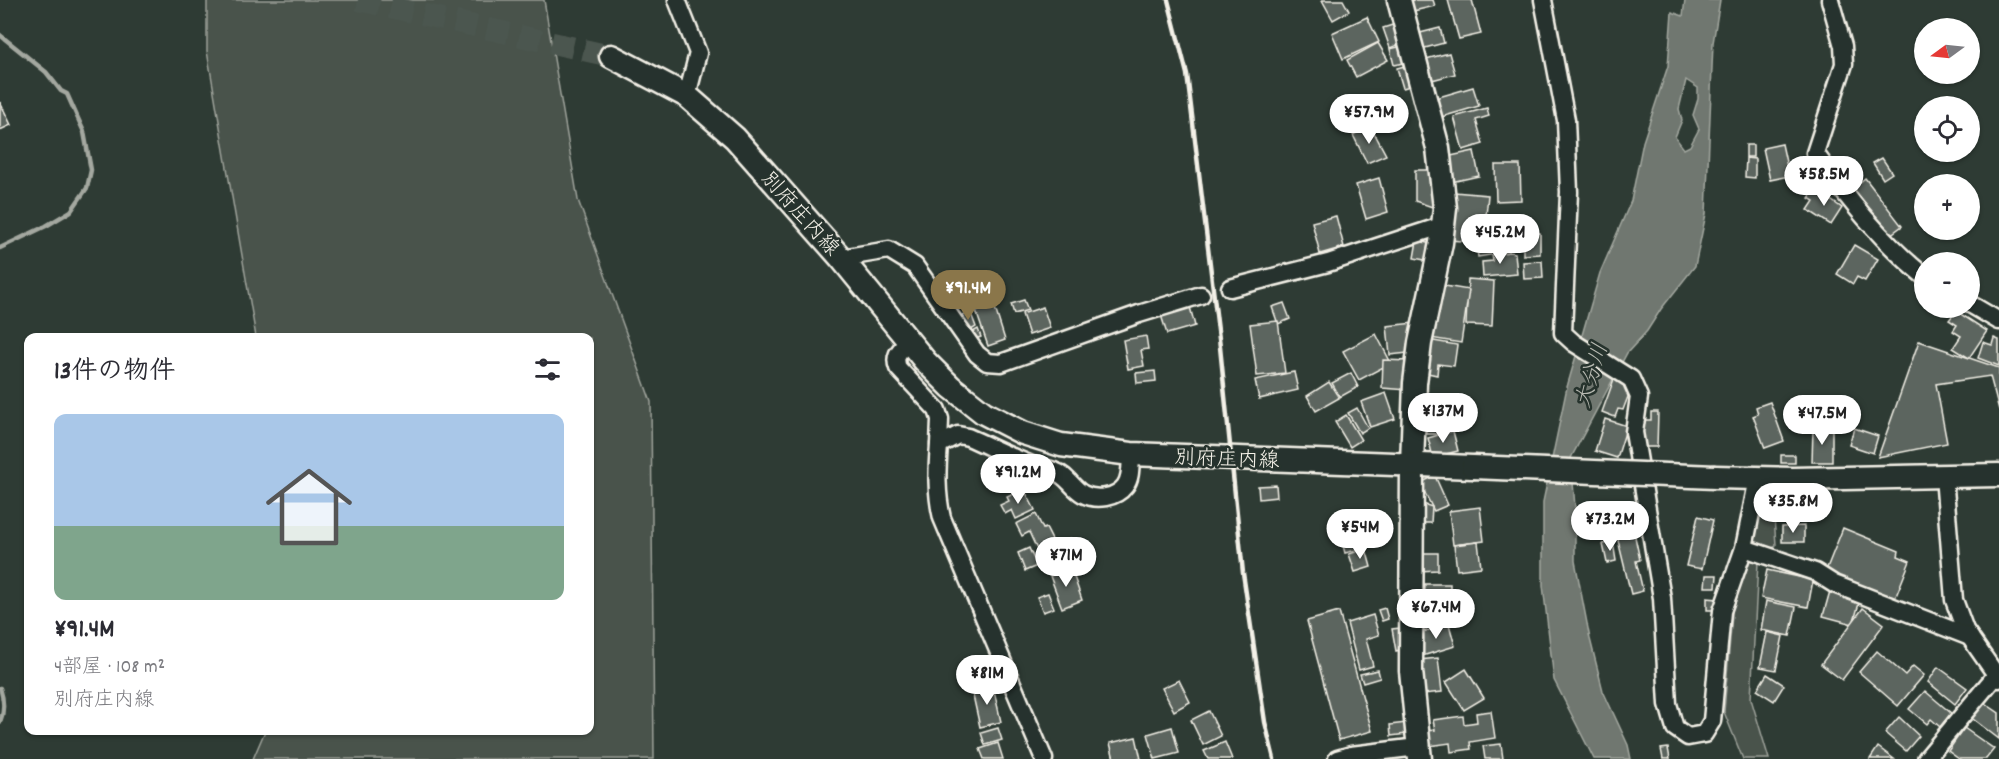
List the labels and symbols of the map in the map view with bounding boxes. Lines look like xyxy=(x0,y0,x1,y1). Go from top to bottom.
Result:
north arrow xyxy=(1914,18,1980,84)
pin: ¥57.9M xyxy=(1320,94,1418,145)
pin: ¥58.5M xyxy=(1775,156,1873,207)
street label: 別府庄内線 xyxy=(752,166,845,264)
pin: ¥45.2M xyxy=(1451,214,1549,265)
pin: ¥91.4M xyxy=(919,270,1017,321)
water label: 大分川 xyxy=(1569,340,1618,412)
pin: ¥137M xyxy=(1401,393,1485,444)
pin: ¥47.5M xyxy=(1773,395,1871,446)
street label: 別府庄内線 xyxy=(1174,444,1280,478)
pin: ¥91.2M xyxy=(969,454,1067,505)
pin: ¥35.8M xyxy=(1744,483,1842,534)
pin: ¥73.2M xyxy=(1561,501,1659,552)
pin: ¥54M xyxy=(1324,509,1396,560)
pin: ¥71M xyxy=(1030,537,1102,588)
pin: ¥67.4M xyxy=(1387,589,1485,640)
pin: ¥81M xyxy=(951,655,1023,706)

